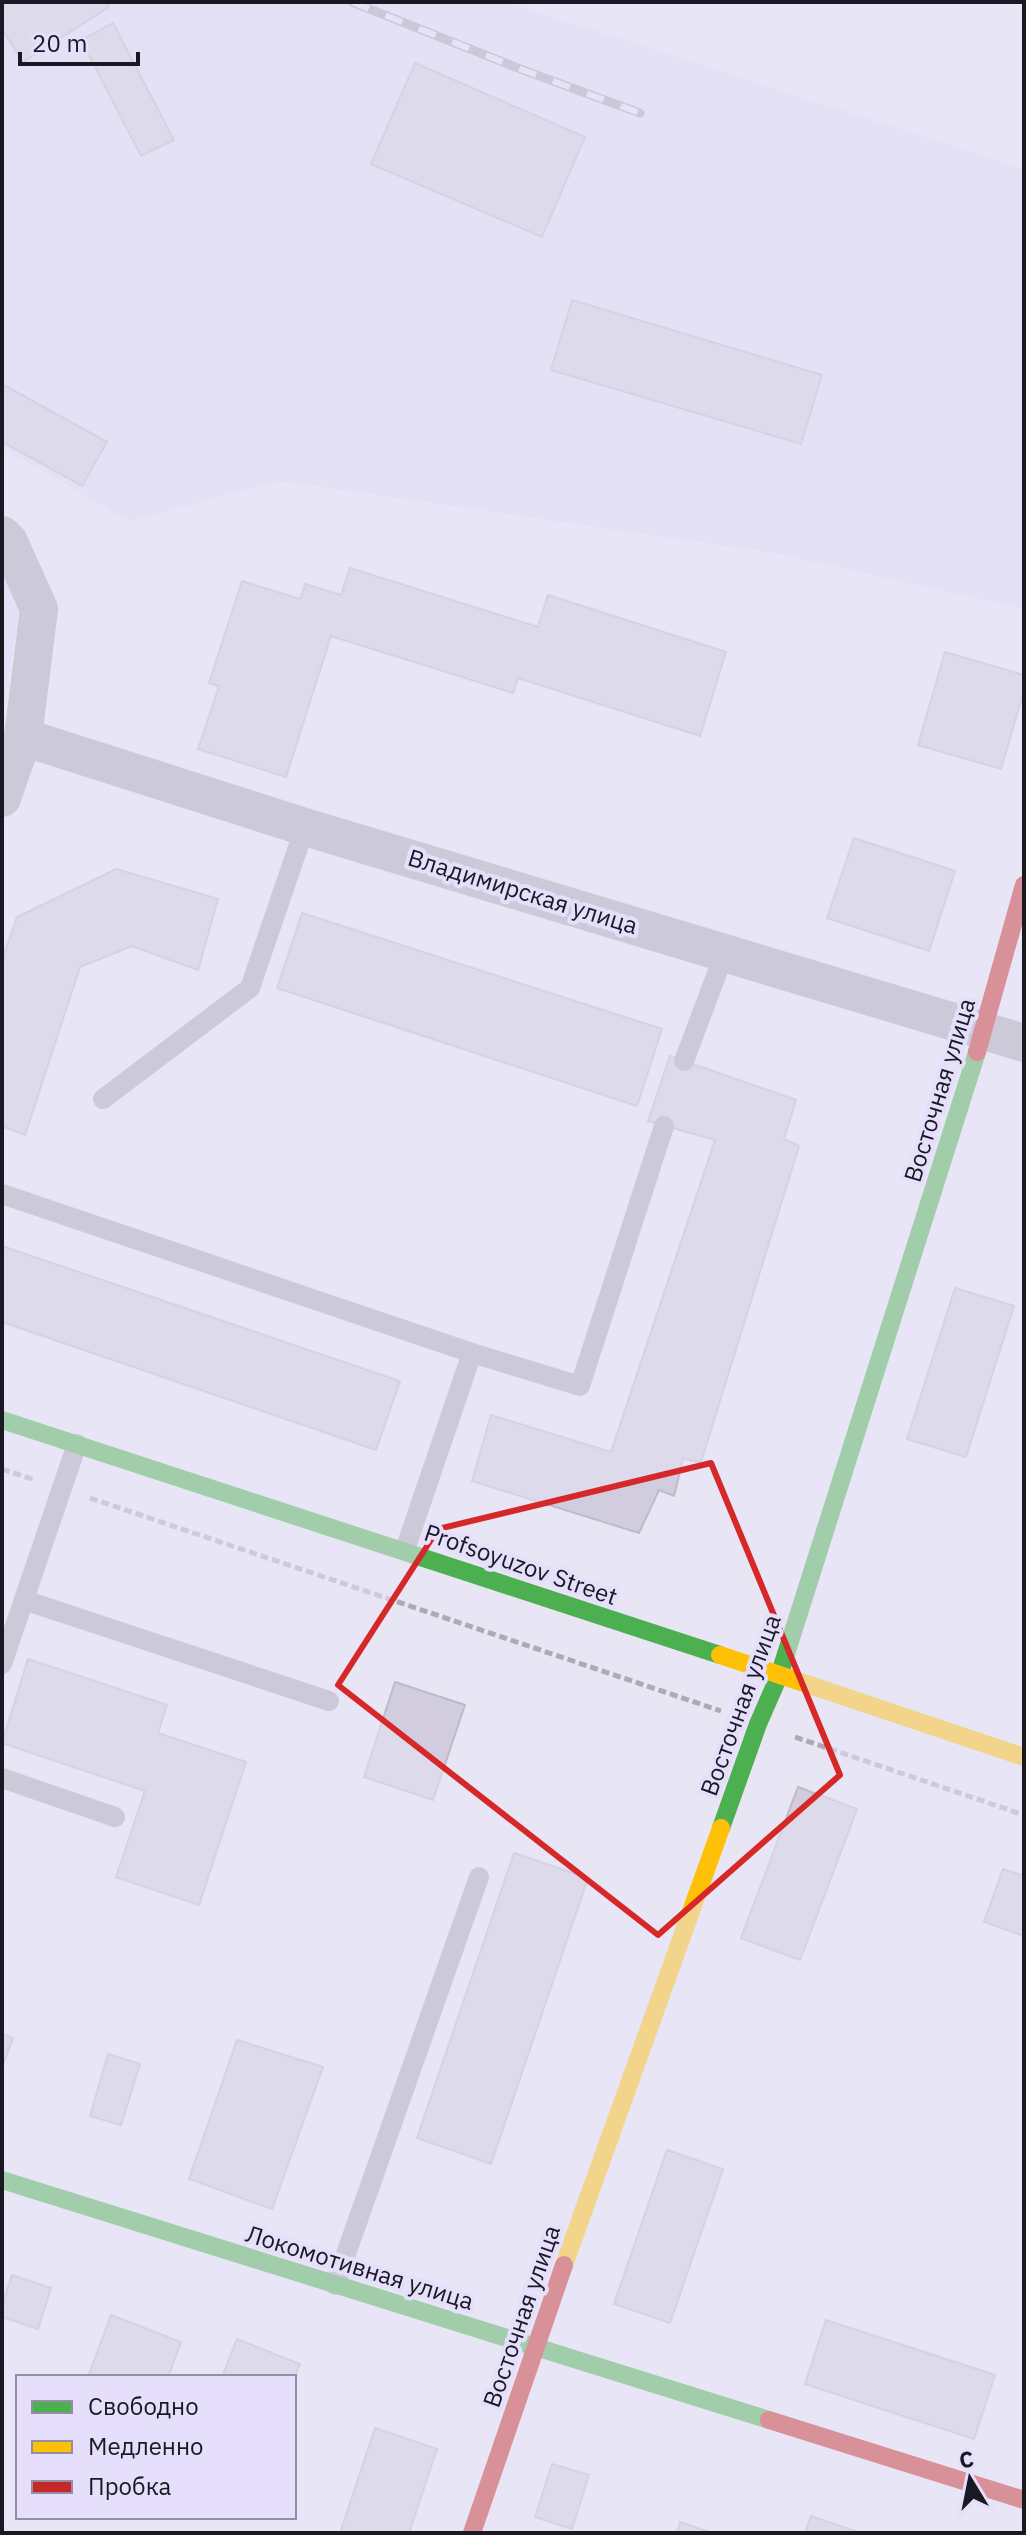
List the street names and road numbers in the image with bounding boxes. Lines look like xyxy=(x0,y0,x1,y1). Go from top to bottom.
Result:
street label: Владимирская улица xyxy=(404,841,642,941)
street label: Восточная улица xyxy=(896,994,982,1186)
street label: Profsoyuzov Street xyxy=(420,1516,622,1612)
street label: Восточная улица xyxy=(692,1610,788,1800)
street label: Локомотивная улица xyxy=(242,2217,478,2317)
street label: Восточная улица xyxy=(475,2221,567,2411)

